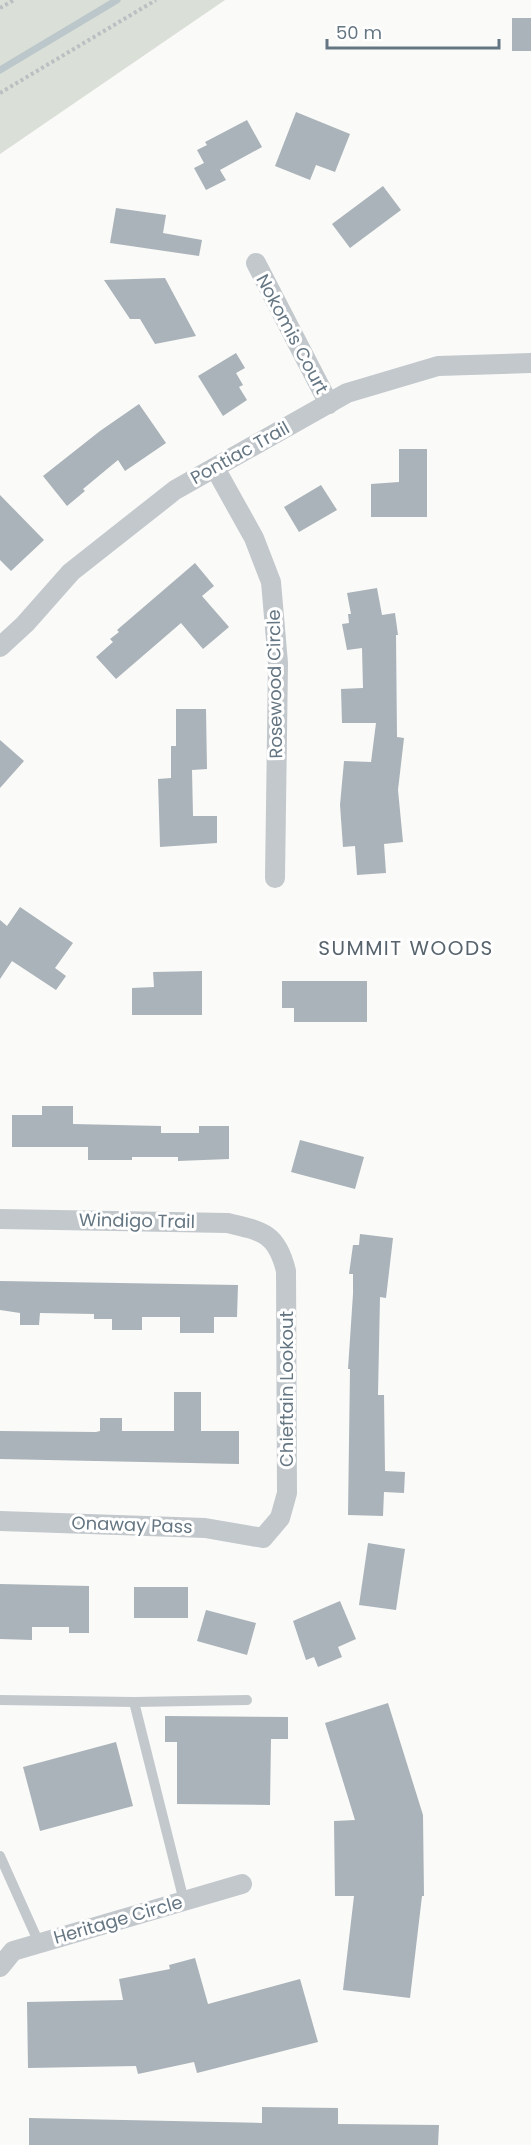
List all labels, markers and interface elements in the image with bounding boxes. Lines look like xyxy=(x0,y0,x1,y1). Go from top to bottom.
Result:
scale bar xyxy=(327,12,500,50)
text: 50 m xyxy=(336,20,382,45)
street label: Nokomis Court xyxy=(250,269,335,398)
street label: Pontiac Trail xyxy=(186,415,294,490)
street label: Rosewood Circle xyxy=(261,609,288,759)
district label: SUMMIT WOODS xyxy=(318,934,494,962)
street label: Windigo Trail xyxy=(79,1207,195,1234)
street label: Chieftain Lookout xyxy=(274,1311,299,1467)
street label: Onaway Pass xyxy=(71,1510,193,1539)
street label: Heritage Circle xyxy=(50,1889,185,1950)

